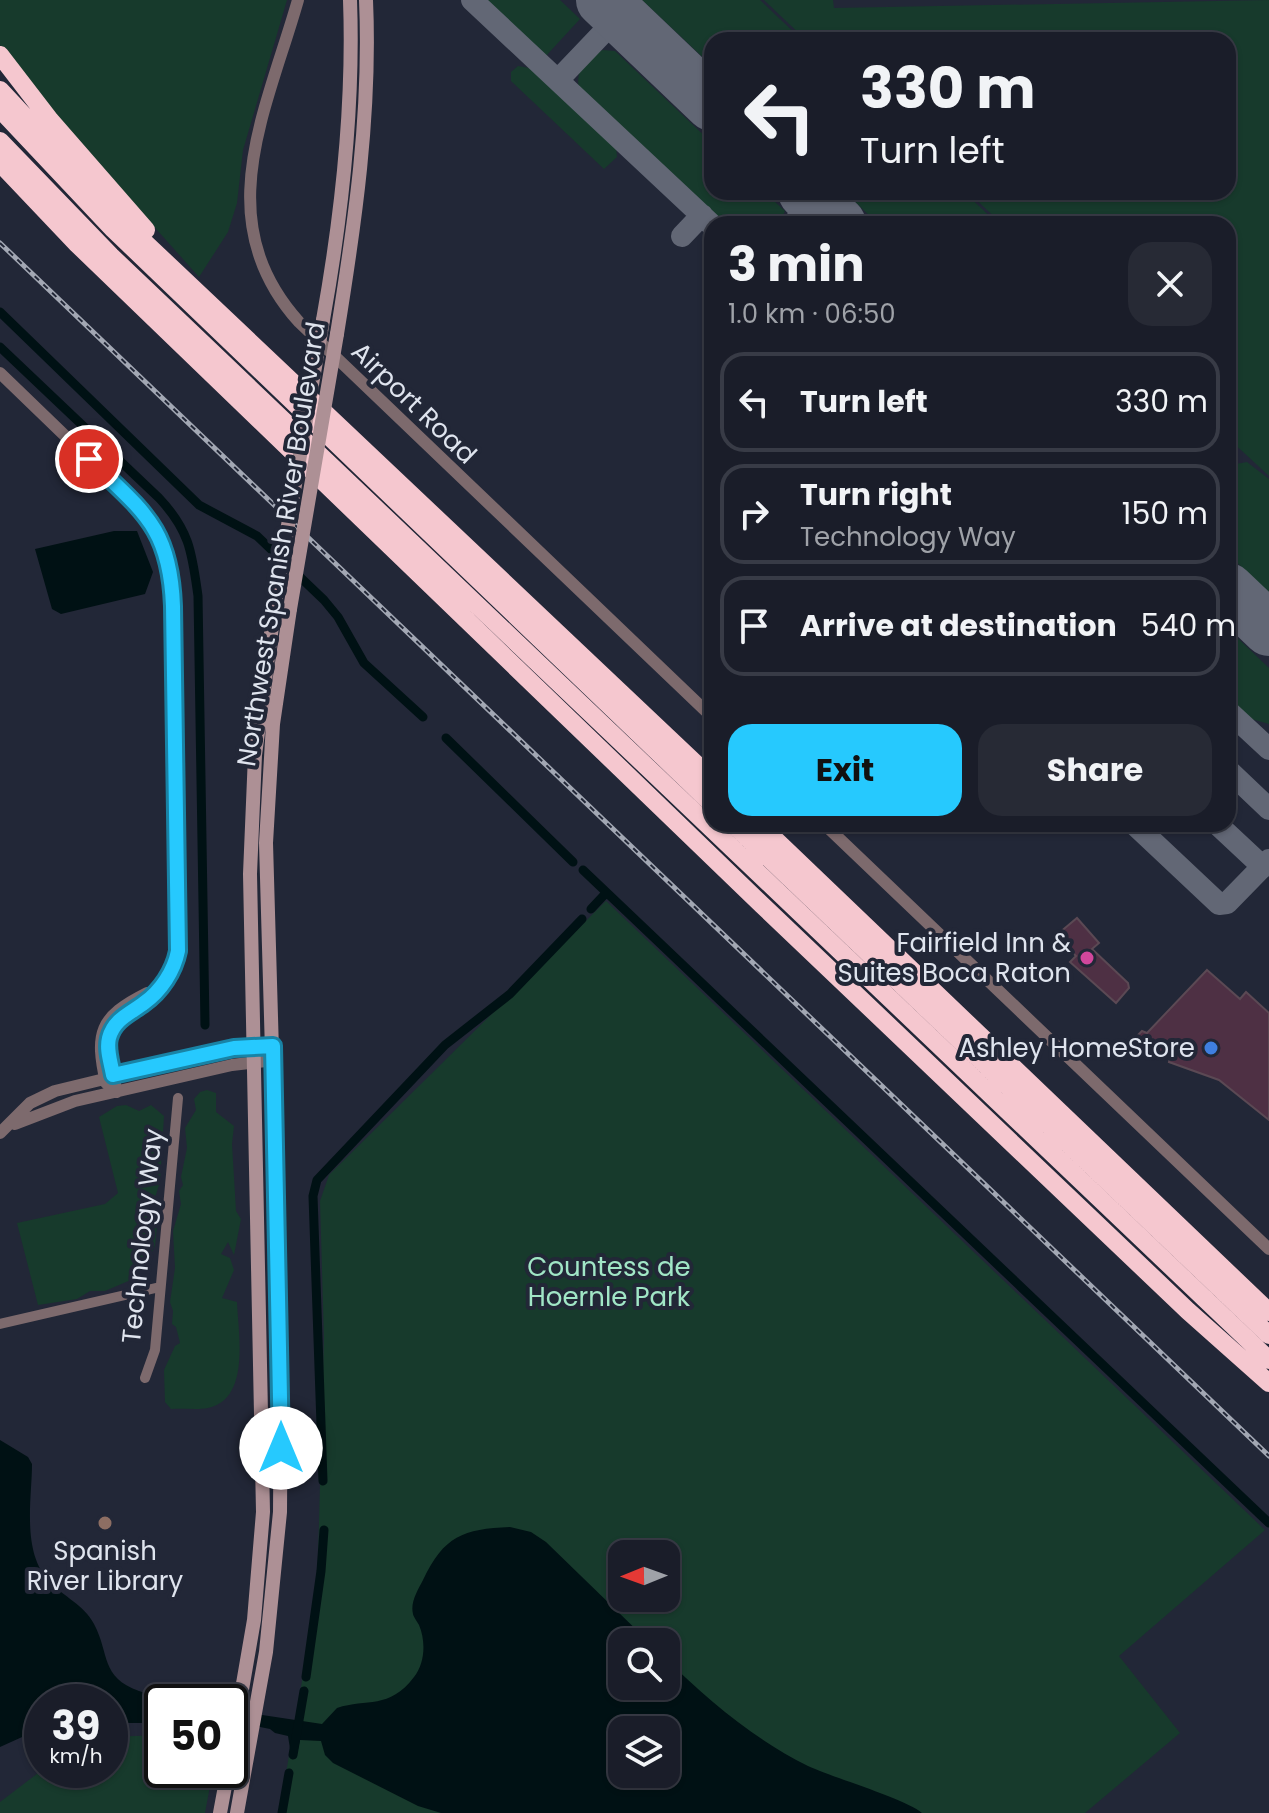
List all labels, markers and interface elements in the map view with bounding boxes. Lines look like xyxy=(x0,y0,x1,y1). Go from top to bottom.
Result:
text: 330 m xyxy=(860,49,1035,128)
icon: left xyxy=(728,64,832,168)
text: Turn left xyxy=(860,125,1005,176)
text: 3 min xyxy=(728,231,865,298)
button: close xyxy=(1128,242,1212,326)
text: 1.0 km · 06:50 xyxy=(728,296,896,332)
street label: Northwest Spanish River Boulevard xyxy=(228,319,334,769)
street label: Airport Road xyxy=(343,334,485,472)
icon: left xyxy=(732,380,776,424)
text: Turn left xyxy=(800,380,928,423)
text: 330 m xyxy=(1115,380,1208,423)
pin xyxy=(55,425,123,493)
icon: arrive xyxy=(67,437,111,481)
text: Turn right xyxy=(800,473,952,516)
icon: right xyxy=(732,492,776,536)
text: 150 m xyxy=(1122,492,1208,535)
text: Technology Way xyxy=(800,519,1016,555)
icon: arrive xyxy=(732,604,776,648)
text: Arrive at destination xyxy=(800,604,1117,647)
text: 540 m xyxy=(1141,604,1236,647)
button: Exit xyxy=(728,724,962,816)
button: Share xyxy=(978,724,1212,816)
place label: Fairfield Inn & Suites Boca Raton xyxy=(838,925,1071,991)
marker: Fairfield Inn & Suites Boca Raton xyxy=(1078,949,1096,967)
place label: Ashley HomeStore xyxy=(958,1030,1195,1066)
marker: Ashley HomeStore xyxy=(1202,1039,1220,1057)
street label: Technology Way xyxy=(113,1127,171,1345)
park label: Countess de Hoernle Park xyxy=(527,1249,691,1315)
position arrow xyxy=(239,1406,323,1490)
marker: Spanish River Library xyxy=(96,1514,114,1532)
place label: Spanish River Library xyxy=(27,1533,184,1599)
north arrow xyxy=(608,1540,680,1612)
map controls xyxy=(608,1540,680,1788)
button: search xyxy=(608,1628,680,1700)
speed limit sign: 50 xyxy=(144,1684,248,1788)
text: 39 xyxy=(52,1698,100,1754)
button: layers xyxy=(608,1716,680,1788)
text: km/h xyxy=(49,1742,103,1770)

